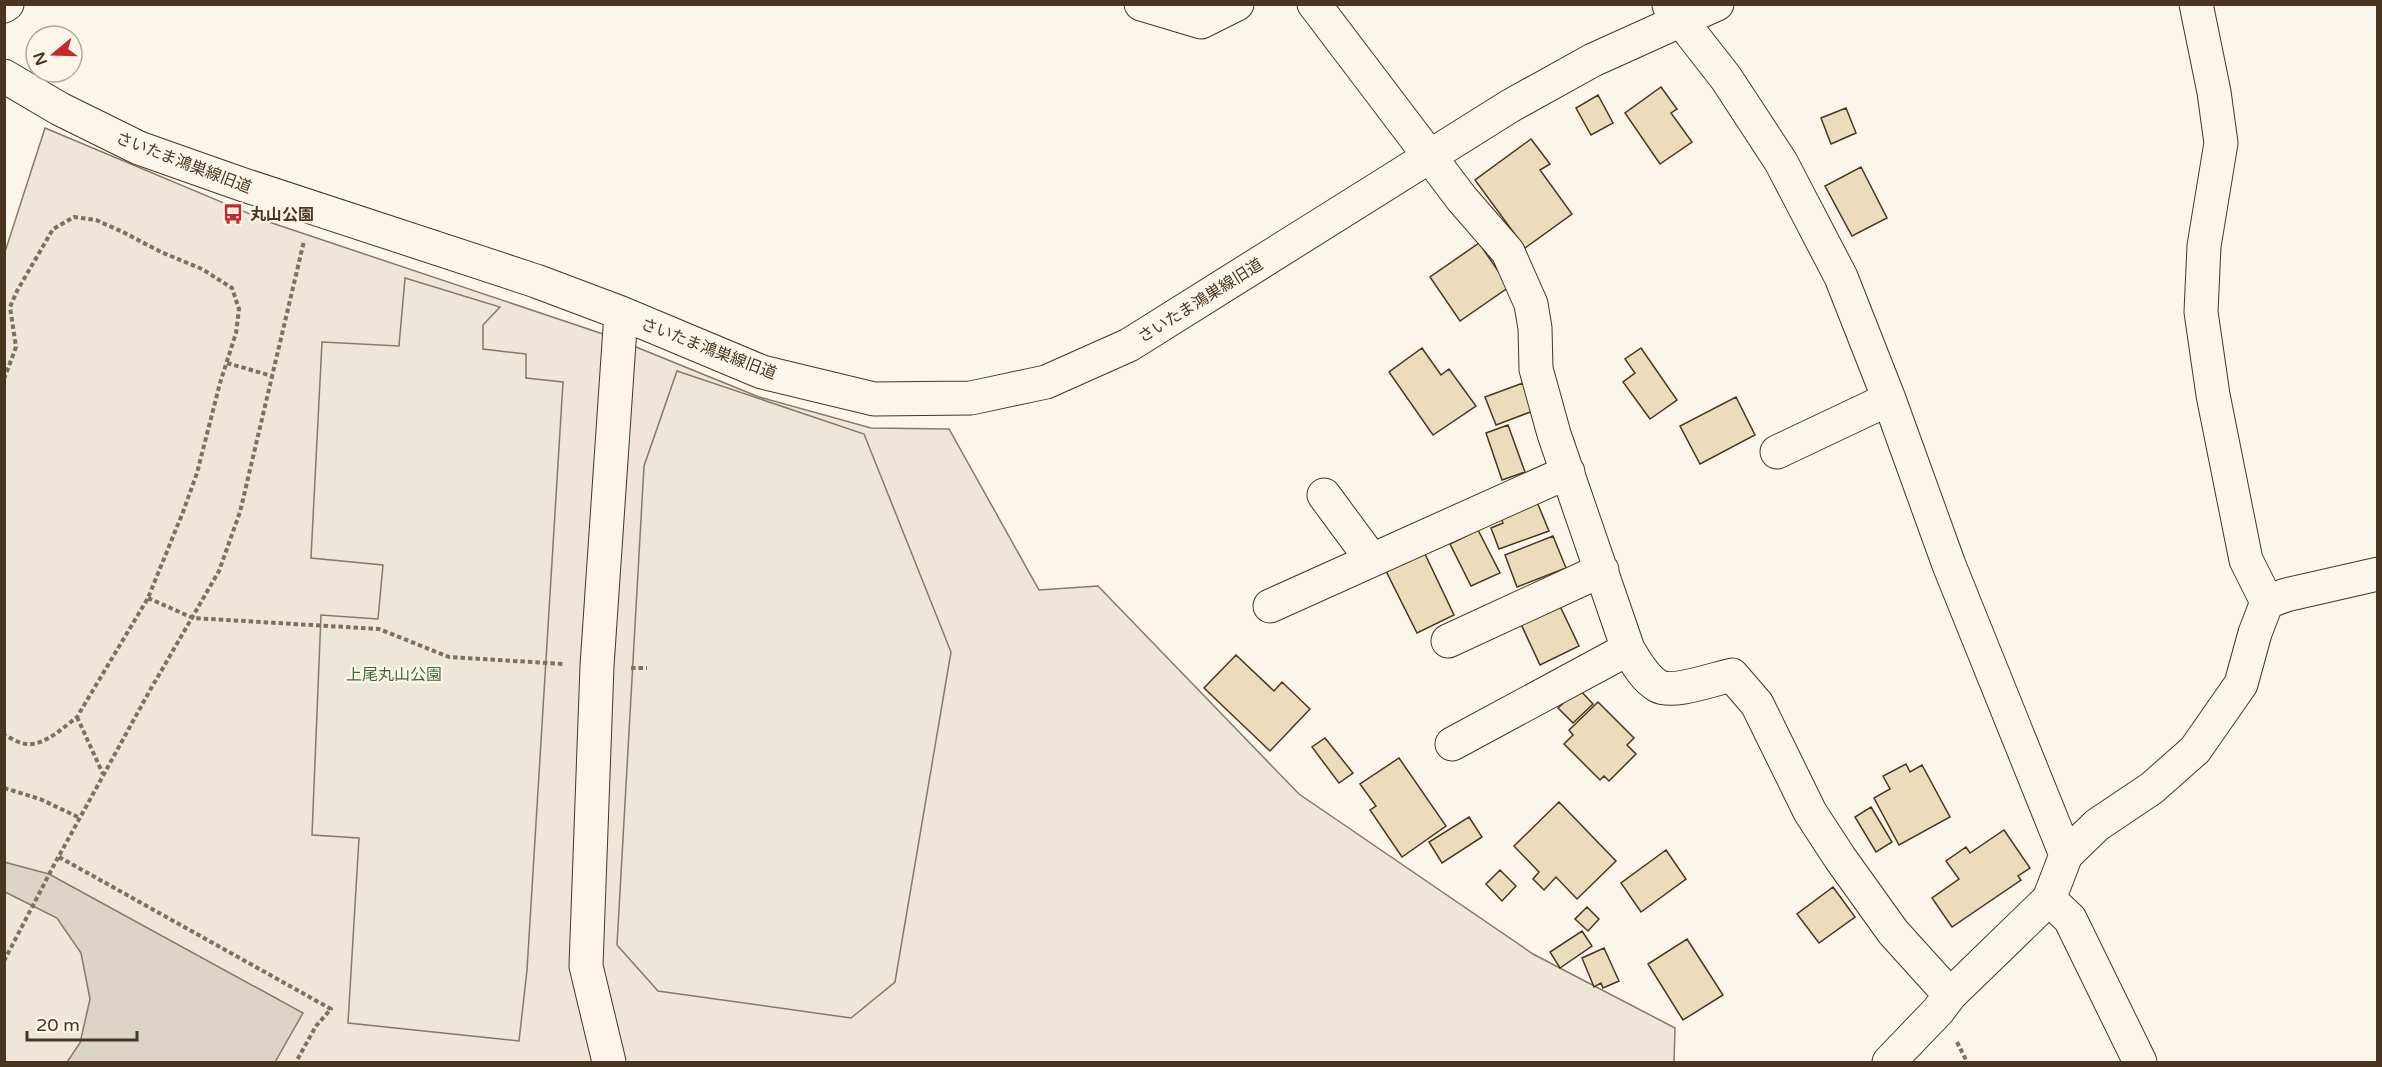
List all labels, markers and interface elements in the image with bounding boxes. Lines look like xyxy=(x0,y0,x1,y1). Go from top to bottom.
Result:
north arrow xyxy=(24,24,84,84)
text: N xyxy=(29,49,52,68)
street label: さいたま鴻巣線旧道 xyxy=(113,128,254,198)
bus stop icon: 丸山公園 xyxy=(221,202,245,226)
place label: 丸山公園 xyxy=(250,205,314,225)
street label: さいたま鴻巣線旧道 xyxy=(1134,254,1267,347)
street label: さいたま鴻巣線旧道 xyxy=(638,314,779,384)
park label: 上尾丸山公園 xyxy=(346,665,442,685)
scale bar xyxy=(27,1004,136,1042)
text: 20 m xyxy=(36,1014,80,1036)

